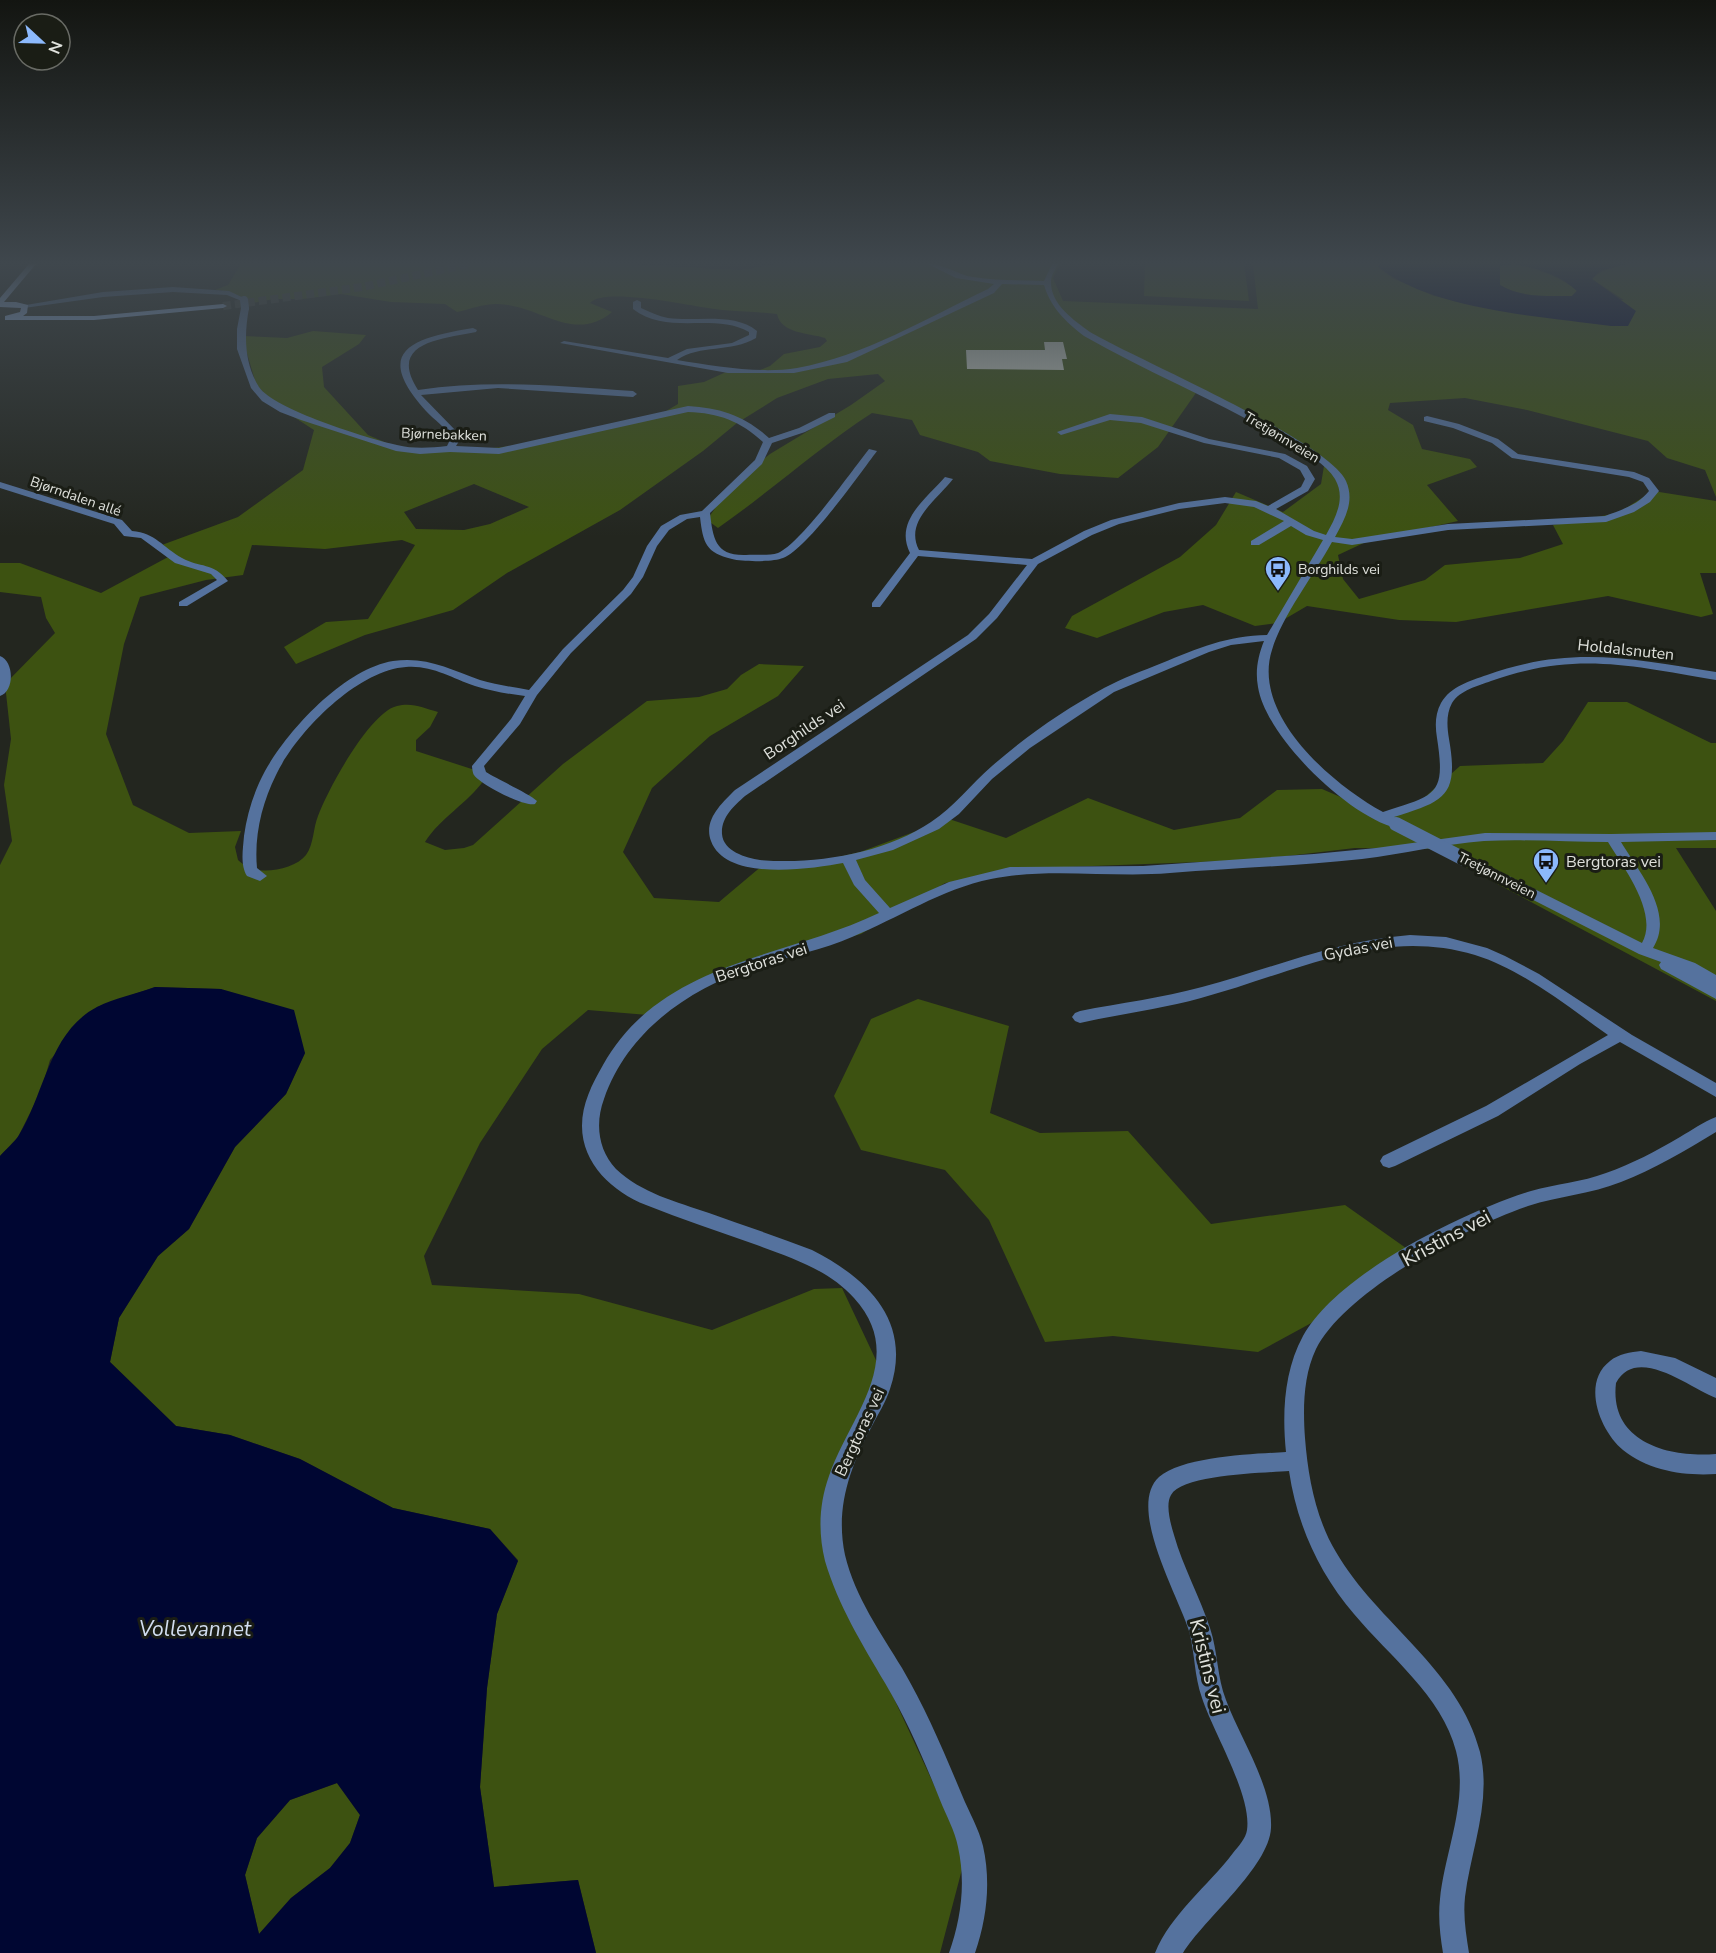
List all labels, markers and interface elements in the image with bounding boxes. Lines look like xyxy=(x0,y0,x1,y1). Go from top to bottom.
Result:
north arrow xyxy=(12,12,72,72)
text: N xyxy=(43,38,67,57)
street label: Tretjønnveien xyxy=(1241,407,1323,467)
street label: Bjørnebakken xyxy=(401,424,487,445)
street label: Bjørndalen allé xyxy=(28,472,124,521)
bus stop icon: Borghilds vei xyxy=(1263,554,1293,592)
place label: Borghilds vei xyxy=(1298,560,1380,579)
street label: Holdalsnuten xyxy=(1576,634,1675,666)
street label: Borghilds vei xyxy=(760,695,850,765)
bus stop icon: Bergtoras vei xyxy=(1531,846,1561,884)
street label: Tretjønnveien xyxy=(1455,848,1539,903)
place label: Bergtoras vei xyxy=(1566,851,1661,873)
street label: Gydas vei xyxy=(1322,932,1394,966)
street label: Bergtoras vei xyxy=(713,938,810,988)
street label: Kristins vei xyxy=(1397,1204,1495,1273)
street label: Bergtoras vei xyxy=(830,1385,890,1480)
water label: Vollevannet xyxy=(139,1615,252,1643)
street label: Kristins vei xyxy=(1183,1616,1232,1716)

